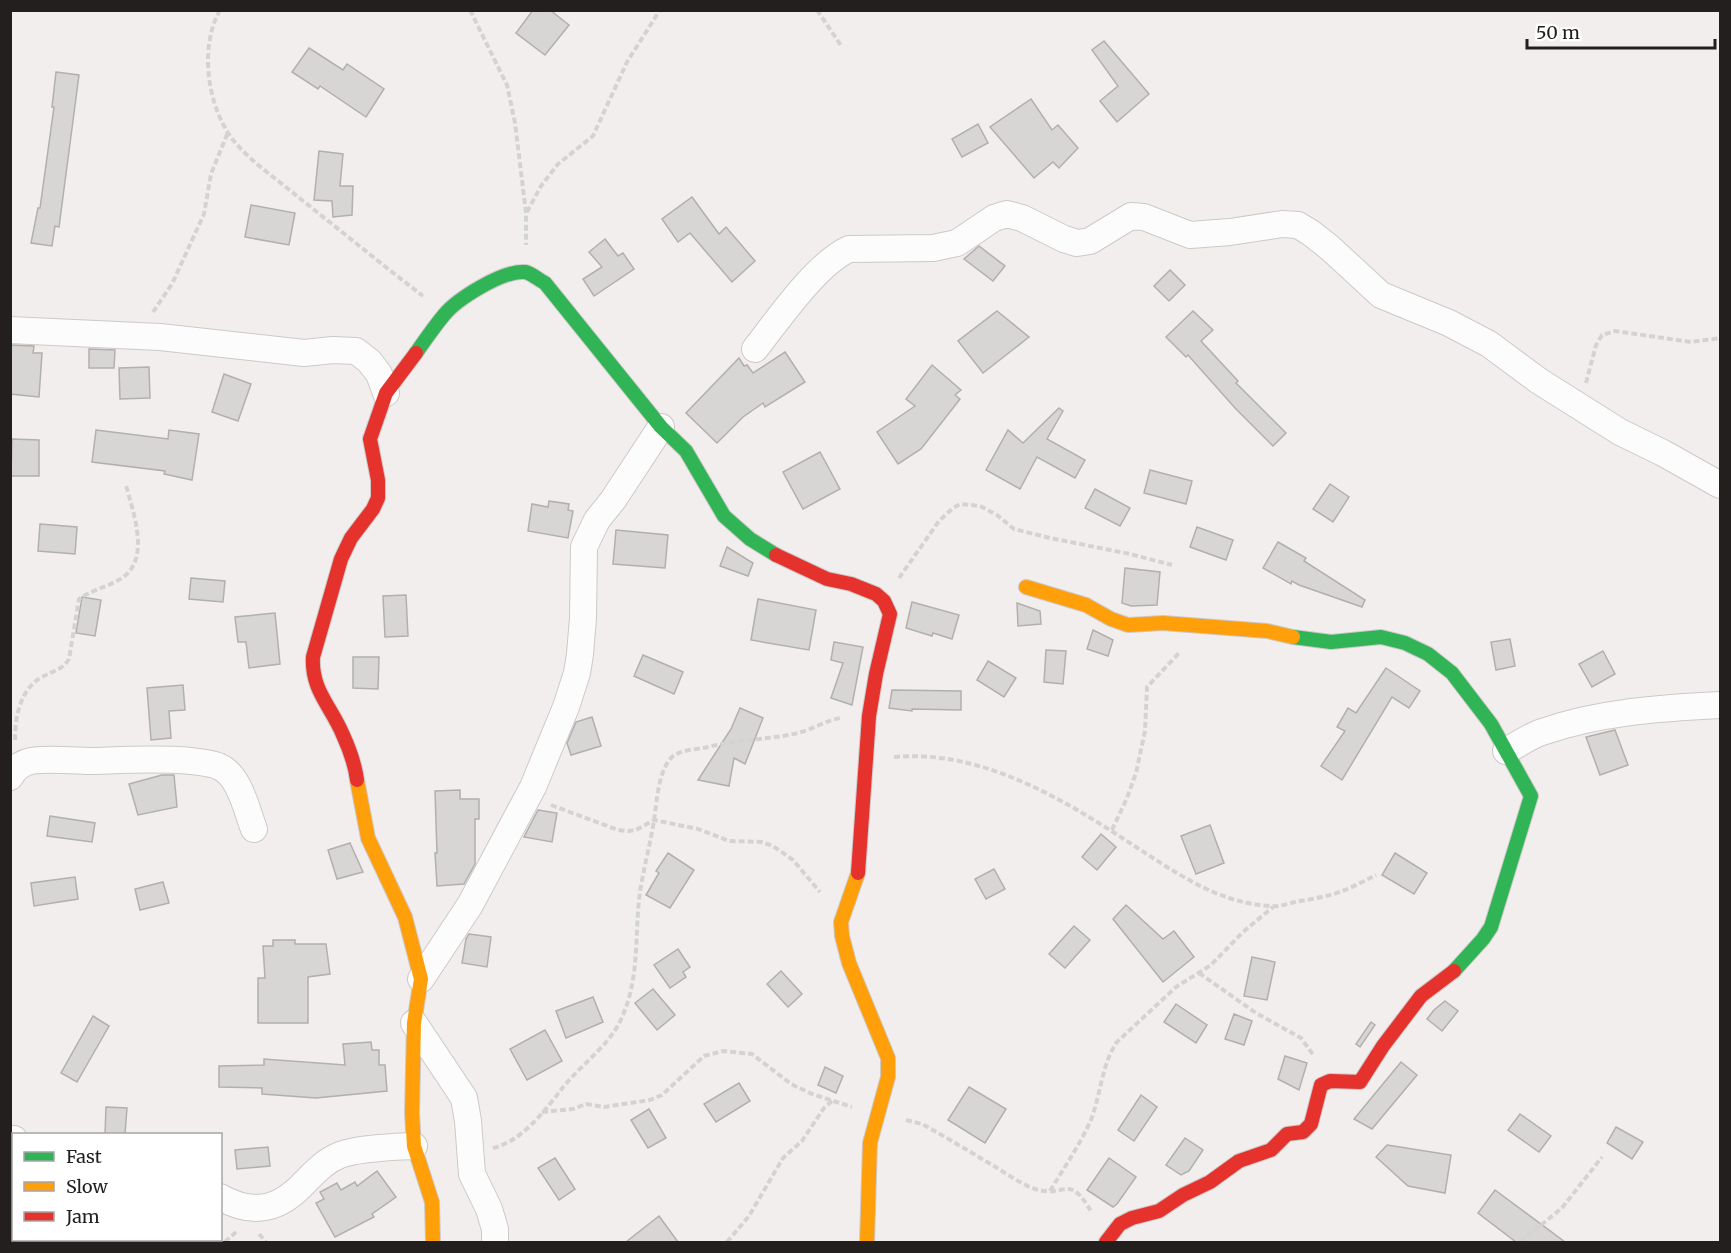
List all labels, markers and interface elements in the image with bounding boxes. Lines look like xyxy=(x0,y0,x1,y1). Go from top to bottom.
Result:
scale bar xyxy=(1527,12,1714,50)
text: 50 m xyxy=(1536,21,1580,44)
legend xyxy=(12,1133,222,1241)
text: Fast xyxy=(66,1145,102,1168)
text: Slow xyxy=(66,1175,109,1198)
text: Jam xyxy=(65,1205,100,1228)

